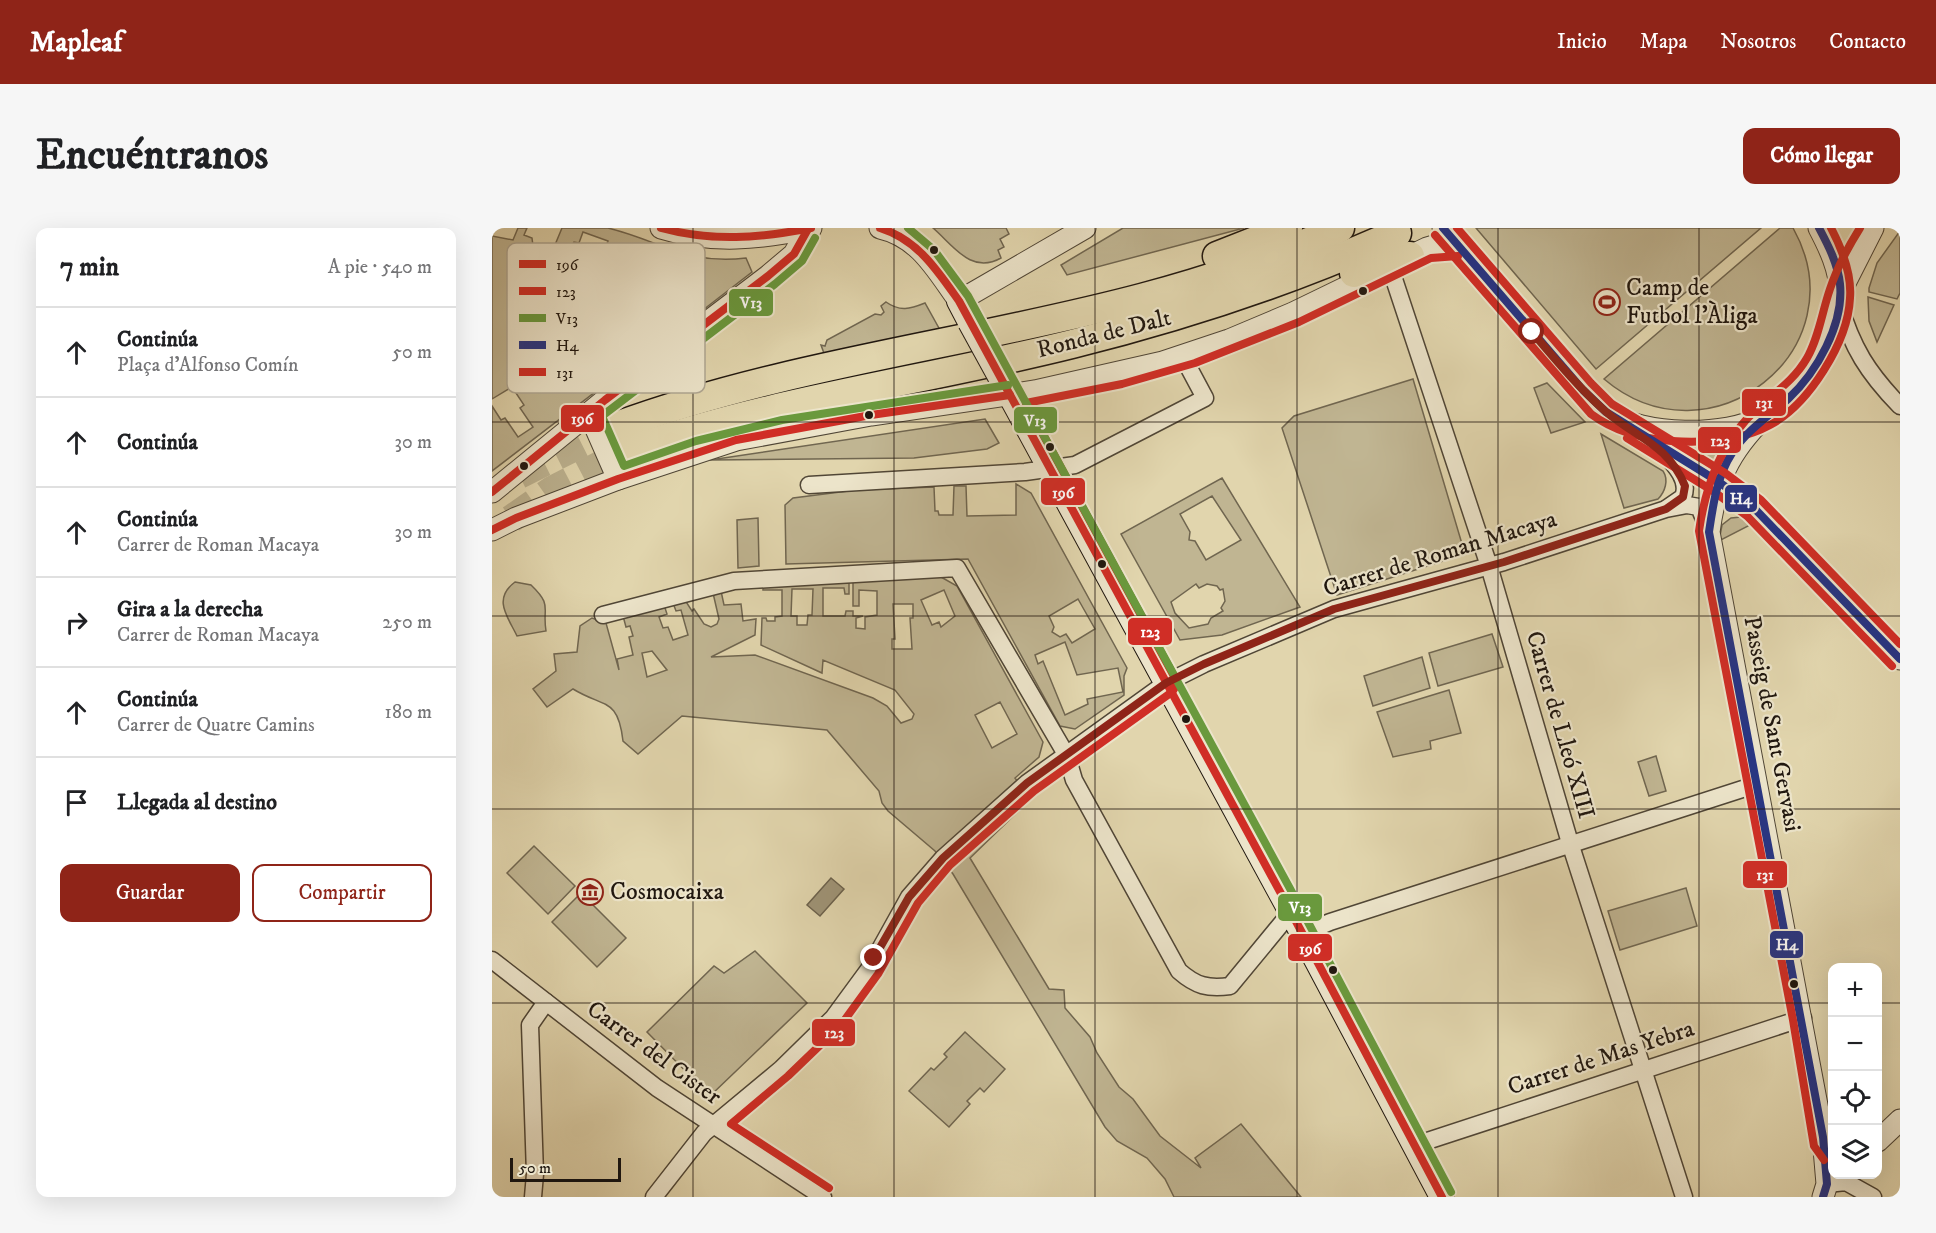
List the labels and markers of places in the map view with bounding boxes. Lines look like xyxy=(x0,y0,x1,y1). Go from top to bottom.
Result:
unlabelled marker xyxy=(928,244,940,256)
place label: Camp de Futbol l'Àliga xyxy=(1626,273,1758,331)
unlabelled marker xyxy=(1357,285,1369,297)
sports icon: Camp de Futbol l'Àliga xyxy=(1592,287,1622,317)
unlabelled marker xyxy=(863,409,875,421)
unlabelled marker xyxy=(1044,441,1056,453)
unlabelled marker xyxy=(518,460,530,472)
unlabelled marker xyxy=(1096,558,1108,570)
unlabelled marker xyxy=(1180,713,1192,725)
museum icon: Cosmocaixa xyxy=(575,877,605,907)
place label: Cosmocaixa xyxy=(610,877,725,907)
unlabelled marker xyxy=(1327,964,1339,976)
unlabelled marker xyxy=(1788,978,1800,990)

